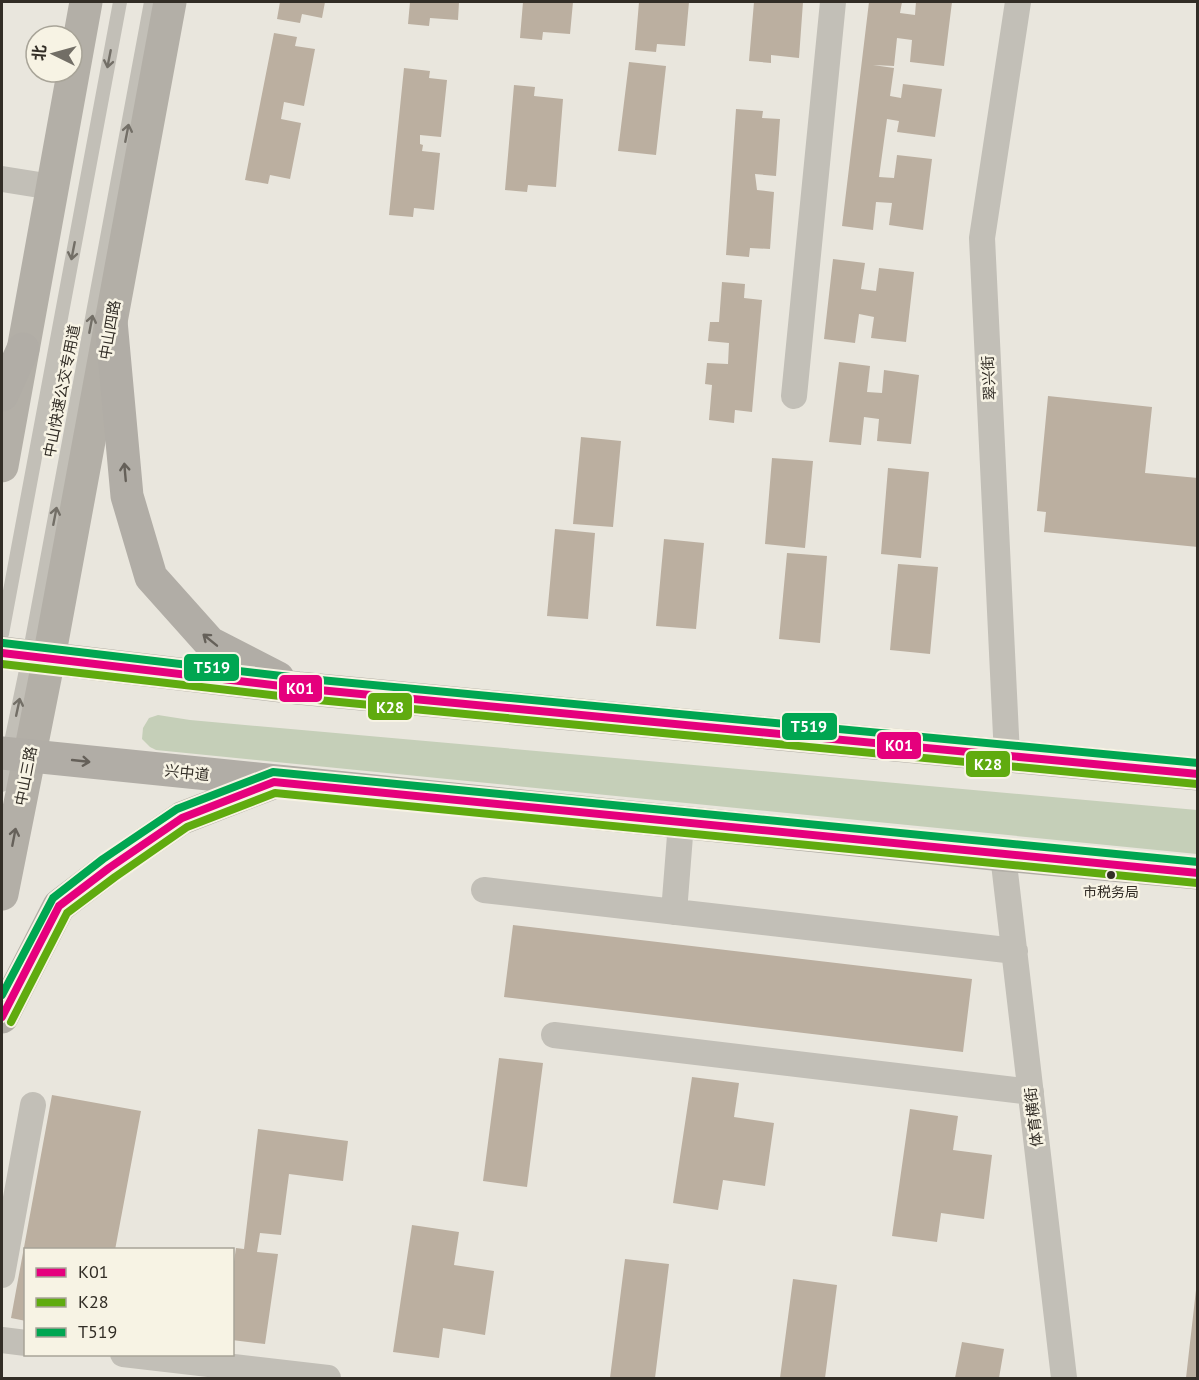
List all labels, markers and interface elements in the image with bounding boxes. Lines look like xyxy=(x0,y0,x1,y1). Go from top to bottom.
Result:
north arrow xyxy=(24,24,84,84)
text: 北 xyxy=(28,44,50,62)
one-way arrow xyxy=(103,49,114,68)
one-way arrow xyxy=(122,123,133,143)
one-way arrow xyxy=(67,240,78,260)
street label: 中山四路 xyxy=(95,299,124,361)
one-way arrow xyxy=(86,315,97,335)
street label: 中山快速公交专用道 xyxy=(39,323,84,459)
street label: 翠兴街 xyxy=(978,355,999,401)
one-way arrow xyxy=(119,463,130,483)
one-way arrow xyxy=(50,507,61,526)
one-way arrow xyxy=(202,634,218,647)
line badge: T519 xyxy=(183,653,240,682)
text: T519 xyxy=(194,657,230,677)
line badge: K01 xyxy=(278,674,323,703)
text: K01 xyxy=(286,678,314,698)
line badge: K28 xyxy=(367,692,413,721)
text: K28 xyxy=(376,697,404,717)
one-way arrow xyxy=(13,698,24,718)
line badge: T519 xyxy=(781,712,838,741)
text: T519 xyxy=(791,716,827,736)
line badge: K01 xyxy=(876,731,922,760)
text: K01 xyxy=(885,735,913,755)
street label: 中山三路 xyxy=(10,745,41,807)
line badge: K28 xyxy=(965,750,1011,778)
text: K28 xyxy=(974,754,1002,774)
one-way arrow xyxy=(70,756,90,767)
street label: 兴中道 xyxy=(164,761,210,784)
one-way arrow xyxy=(9,827,20,847)
marker: 市税务局 xyxy=(1105,869,1117,881)
place label: 市税务局 xyxy=(1083,883,1139,901)
street label: 体育横街 xyxy=(1020,1086,1047,1148)
legend xyxy=(24,1248,234,1356)
text: K01 xyxy=(78,1260,109,1283)
text: K28 xyxy=(78,1290,109,1313)
text: T519 xyxy=(78,1320,117,1343)

